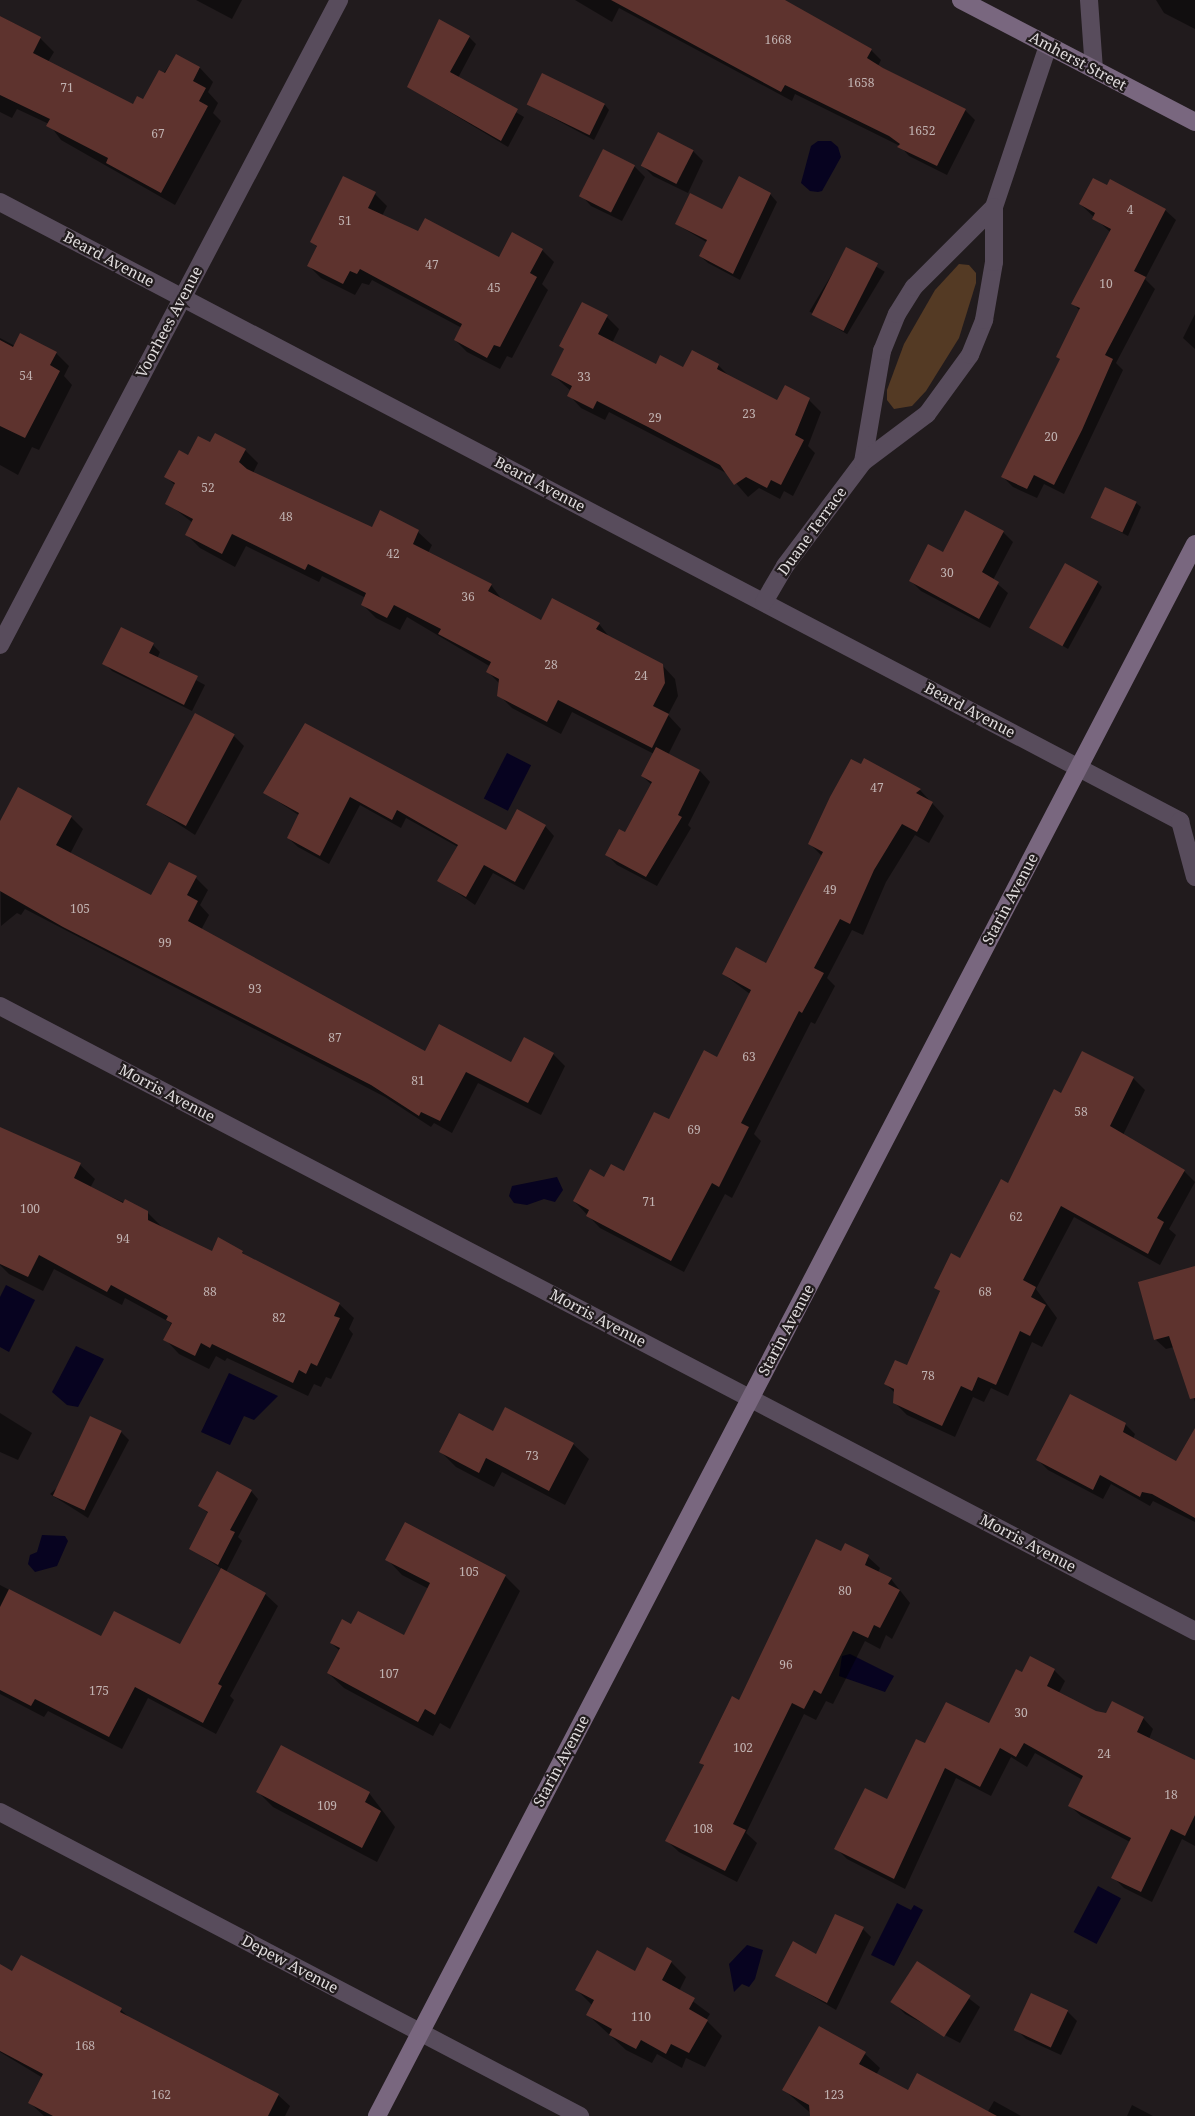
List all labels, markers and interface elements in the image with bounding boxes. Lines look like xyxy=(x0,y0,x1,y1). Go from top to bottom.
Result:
street label: Amherst Street xyxy=(1026,28,1130,94)
house number: 1668 xyxy=(765,33,791,47)
house number: 1658 xyxy=(848,76,874,90)
house number: 71 xyxy=(60,81,74,95)
house number: 1652 xyxy=(909,124,935,138)
house number: 67 xyxy=(151,127,165,141)
house number: 4 xyxy=(1127,203,1133,217)
house number: 51 xyxy=(338,214,352,228)
street label: Beard Avenue xyxy=(61,228,157,290)
house number: 47 xyxy=(425,258,439,272)
street label: Voorhees Avenue xyxy=(132,263,206,381)
house number: 10 xyxy=(1099,277,1113,291)
house number: 45 xyxy=(487,281,501,295)
house number: 54 xyxy=(19,369,33,383)
house number: 33 xyxy=(577,370,591,384)
house number: 23 xyxy=(742,407,756,421)
house number: 29 xyxy=(648,411,662,425)
house number: 20 xyxy=(1044,430,1058,444)
street label: Beard Avenue xyxy=(492,453,588,515)
house number: 52 xyxy=(201,481,215,495)
street label: Duane Terrace xyxy=(774,483,850,579)
house number: 48 xyxy=(279,510,293,524)
house number: 42 xyxy=(386,547,400,561)
house number: 30 xyxy=(940,566,954,580)
house number: 36 xyxy=(461,590,475,604)
house number: 28 xyxy=(544,658,558,672)
house number: 24 xyxy=(634,669,648,683)
street label: Beard Avenue xyxy=(922,679,1018,741)
house number: 47 xyxy=(870,781,884,795)
street label: Starin Avenue xyxy=(978,850,1042,948)
house number: 49 xyxy=(823,883,837,897)
house number: 105 xyxy=(70,902,90,916)
house number: 99 xyxy=(158,936,172,950)
house number: 93 xyxy=(248,982,262,996)
house number: 87 xyxy=(328,1031,342,1045)
house number: 63 xyxy=(742,1050,756,1064)
street label: Morris Avenue xyxy=(116,1060,218,1126)
house number: 81 xyxy=(411,1074,425,1088)
house number: 58 xyxy=(1074,1105,1088,1119)
house number: 69 xyxy=(687,1123,701,1137)
house number: 71 xyxy=(642,1195,656,1209)
house number: 100 xyxy=(20,1202,40,1216)
house number: 62 xyxy=(1009,1210,1023,1224)
house number: 94 xyxy=(116,1232,130,1246)
street label: Starin Avenue xyxy=(754,1281,818,1379)
house number: 88 xyxy=(203,1285,217,1299)
street label: Morris Avenue xyxy=(547,1285,649,1351)
house number: 68 xyxy=(978,1285,992,1299)
house number: 82 xyxy=(272,1311,286,1325)
house number: 78 xyxy=(921,1369,935,1383)
house number: 73 xyxy=(525,1449,539,1463)
street label: Morris Avenue xyxy=(977,1510,1079,1576)
house number: 105 xyxy=(459,1565,479,1579)
house number: 80 xyxy=(838,1584,852,1598)
house number: 96 xyxy=(779,1658,793,1672)
house number: 107 xyxy=(379,1667,399,1681)
house number: 175 xyxy=(89,1684,109,1698)
house number: 30 xyxy=(1014,1706,1028,1720)
street label: Starin Avenue xyxy=(529,1712,593,1810)
house number: 102 xyxy=(733,1741,753,1755)
house number: 24 xyxy=(1097,1747,1111,1761)
house number: 18 xyxy=(1164,1788,1178,1802)
house number: 109 xyxy=(317,1799,337,1813)
house number: 108 xyxy=(693,1822,713,1836)
street label: Depew Avenue xyxy=(239,1931,341,1997)
house number: 110 xyxy=(631,2010,651,2024)
house number: 168 xyxy=(75,2039,95,2053)
house number: 162 xyxy=(151,2088,171,2102)
house number: 123 xyxy=(824,2088,844,2102)

